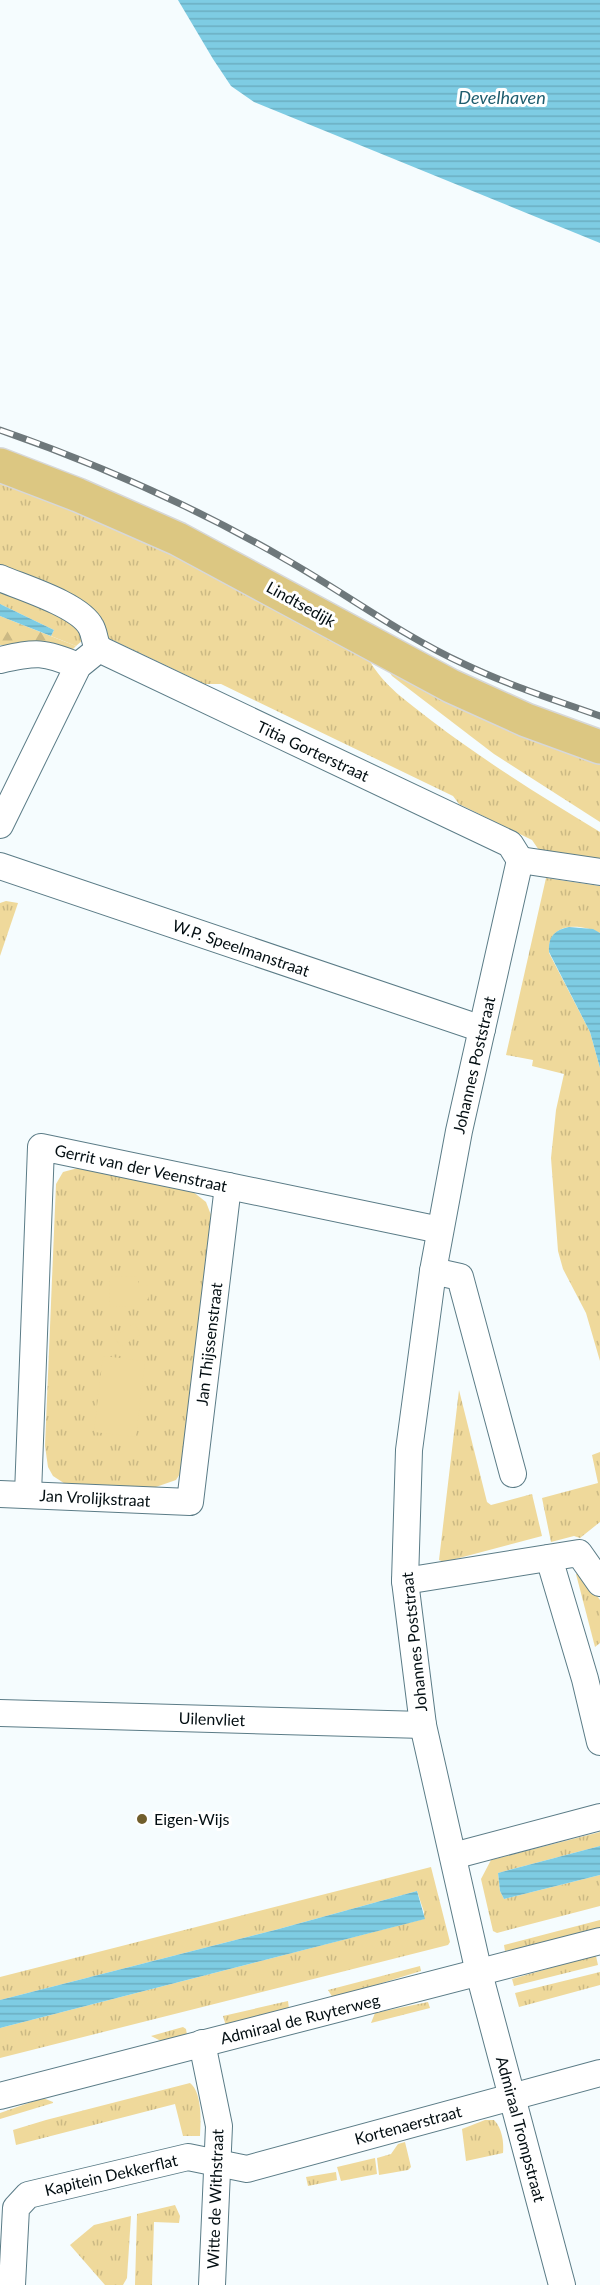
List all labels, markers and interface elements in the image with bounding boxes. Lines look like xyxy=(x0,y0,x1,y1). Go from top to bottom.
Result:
water label: Develhaven xyxy=(458,86,546,108)
street label: Lindtsedijk xyxy=(263,577,340,631)
street label: Titia Gorterstraat xyxy=(254,716,372,785)
street label: W.P. Speelmanstraat xyxy=(170,915,312,980)
street label: Johannes Poststraat xyxy=(448,994,499,1136)
street label: Gerrit van der Veenstraat xyxy=(53,1140,229,1195)
street label: Jan Thijssenstraat xyxy=(192,1281,226,1407)
street label: Jan Vrolijkstraat xyxy=(39,1485,151,1510)
street label: Johannes Poststraat xyxy=(397,1571,430,1713)
street label: Uilenvliet xyxy=(178,1708,246,1729)
place label: Eigen-Wijs xyxy=(154,1809,229,1828)
marker: Eigen-Wijs xyxy=(135,1812,149,1826)
street label: Admiraal de Ruyterweg xyxy=(218,1990,382,2048)
street label: Admiraal Trompstraat xyxy=(493,2054,550,2204)
street label: Kortenaerstraat xyxy=(352,2101,464,2148)
street label: Witte de Withstraat xyxy=(203,2128,226,2269)
street label: Kapitein Dekkerflat xyxy=(43,2150,179,2199)

